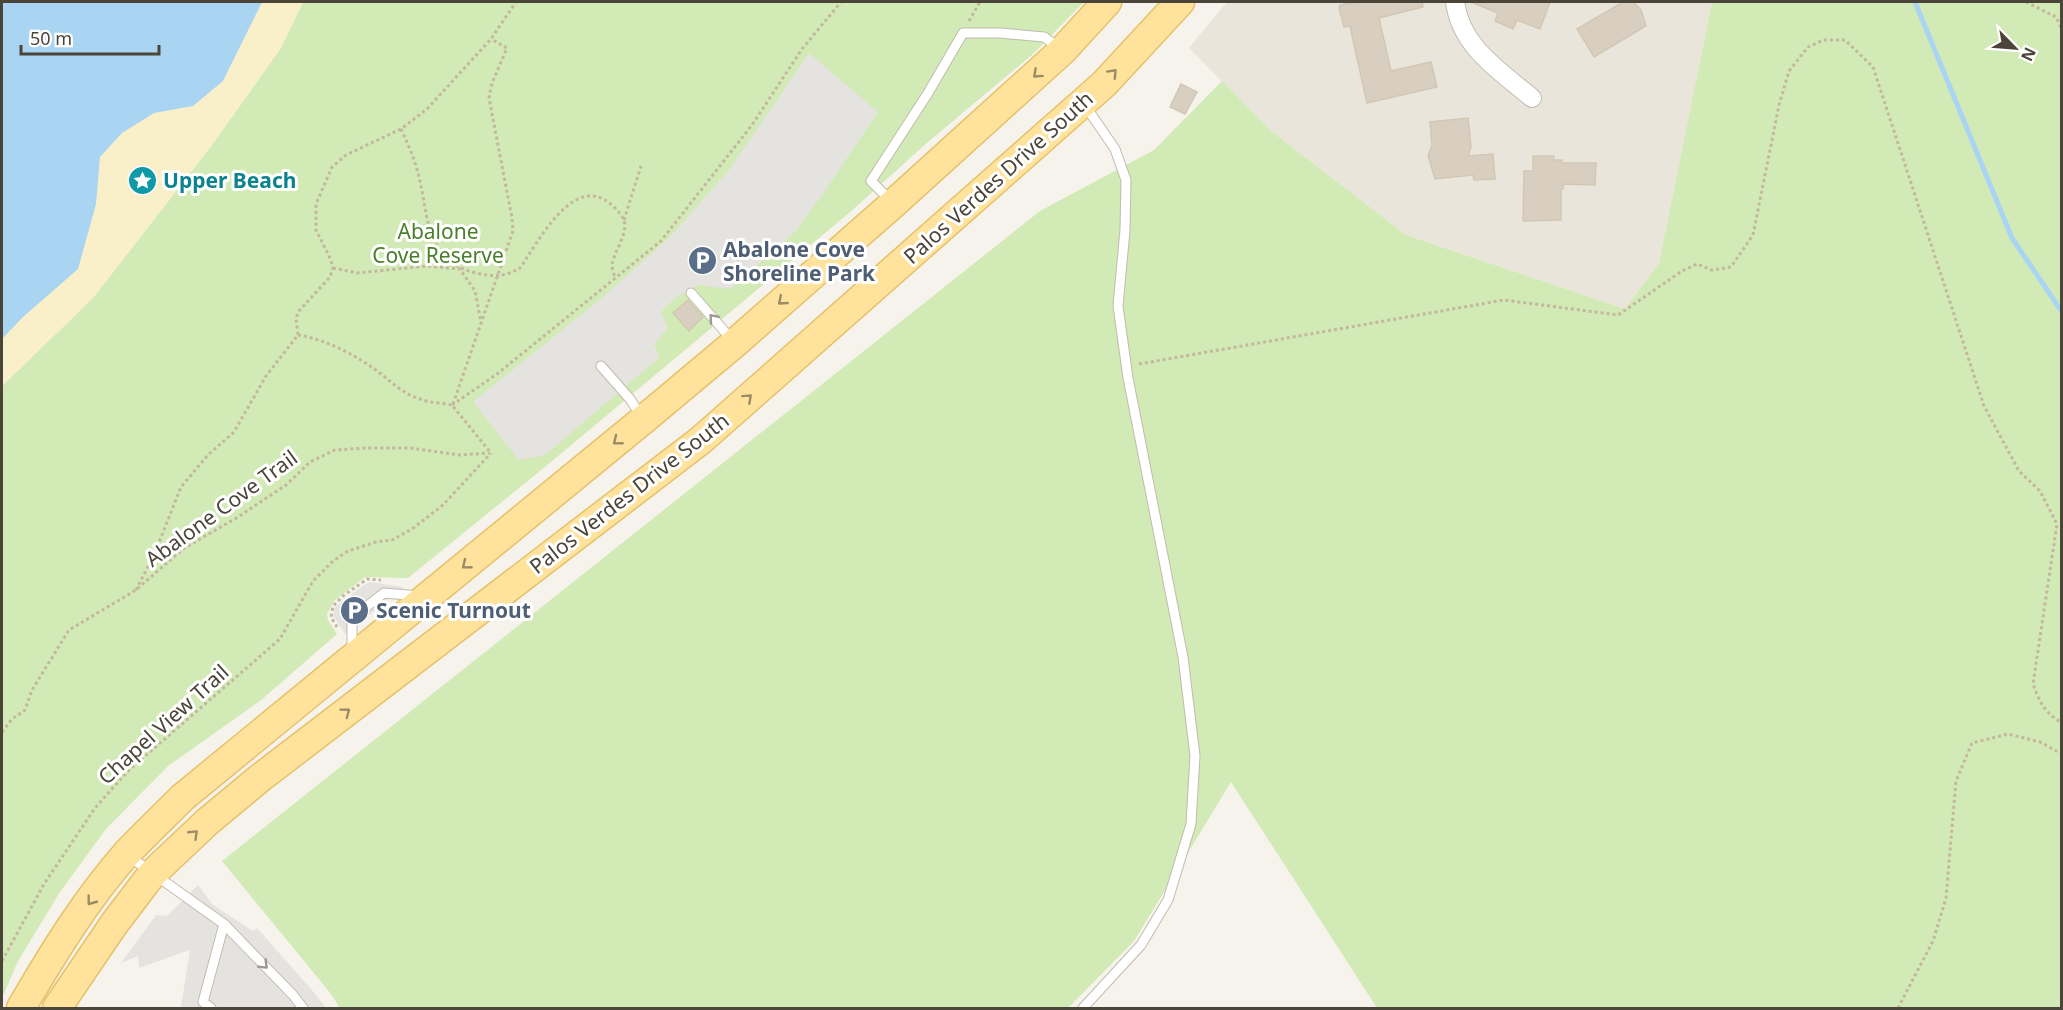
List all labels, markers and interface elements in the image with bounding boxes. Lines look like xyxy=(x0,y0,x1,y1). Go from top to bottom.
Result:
scale bar xyxy=(21,18,159,56)
north arrow xyxy=(1985,18,2045,78)
text: 50 m xyxy=(30,26,72,50)
text: N xyxy=(2016,44,2041,65)
one-way arrow xyxy=(1033,67,1044,78)
one-way arrow xyxy=(1106,69,1117,80)
street label: Palos Verdes Drive South xyxy=(897,84,1099,270)
place icon: Upper Beach xyxy=(126,164,158,196)
place label: Upper Beach xyxy=(163,166,296,194)
park label: Abalone Cove Reserve xyxy=(372,217,504,269)
place label: Abalone Cove Shoreline Park xyxy=(723,235,876,287)
parking icon: Abalone Cove Shoreline Park xyxy=(686,245,718,277)
one-way arrow xyxy=(778,294,789,305)
one-way arrow xyxy=(709,314,720,325)
one-way arrow xyxy=(742,394,752,405)
street label: Palos Verdes Drive South xyxy=(524,406,734,580)
one-way arrow xyxy=(613,434,624,445)
street label: Abalone Cove Trail xyxy=(139,443,303,573)
one-way arrow xyxy=(462,557,473,568)
parking icon: Scenic Turnout xyxy=(339,594,371,626)
place label: Scenic Turnout xyxy=(376,596,531,624)
street label: Chapel View Trail xyxy=(92,658,234,790)
one-way arrow xyxy=(340,708,351,719)
one-way arrow xyxy=(188,830,198,841)
one-way arrow xyxy=(87,894,98,905)
one-way arrow xyxy=(257,958,268,969)

